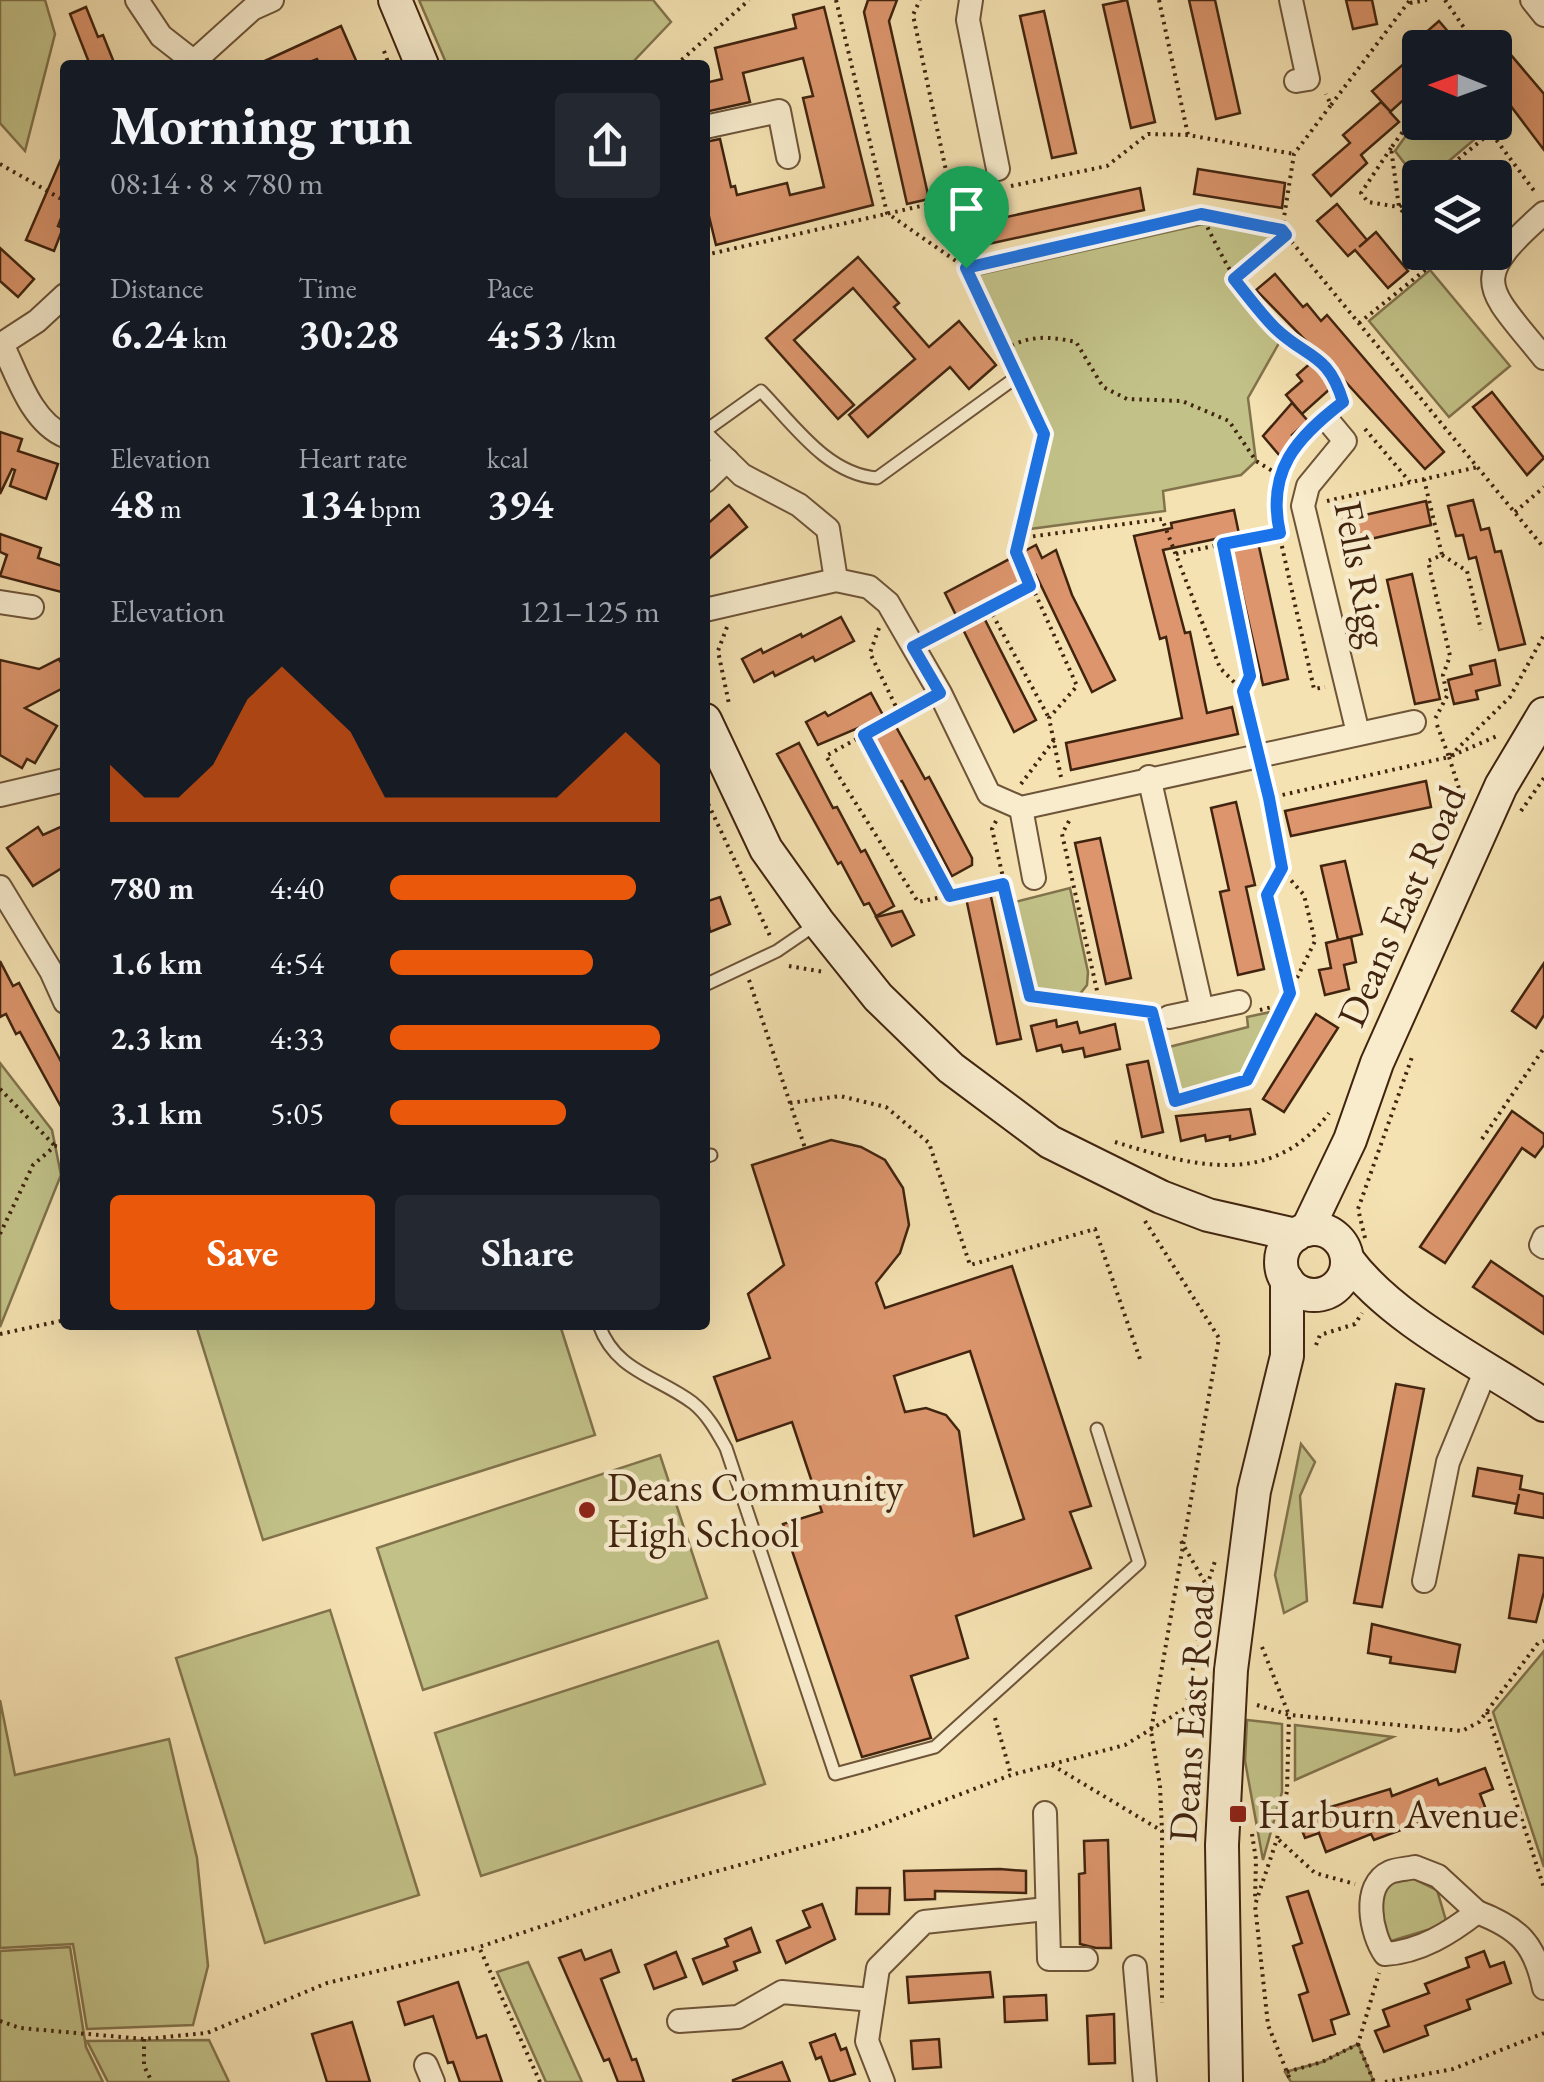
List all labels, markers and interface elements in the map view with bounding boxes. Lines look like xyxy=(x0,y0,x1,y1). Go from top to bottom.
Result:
north arrow xyxy=(1402,30,1512,140)
map controls xyxy=(1402,30,1512,270)
text: Morning run xyxy=(110,89,413,160)
button: share xyxy=(555,93,660,198)
button: layers xyxy=(1402,160,1512,270)
text: 08:14 · 8 × 780 m xyxy=(110,162,323,204)
pin xyxy=(924,166,1009,269)
icon: arrive xyxy=(939,181,994,236)
text: Distance xyxy=(110,270,204,306)
text: Time xyxy=(298,270,357,306)
text: Pace xyxy=(487,270,534,306)
text: 6.24 xyxy=(110,306,187,361)
text: 30:28 xyxy=(298,306,399,361)
text: 4:53 xyxy=(487,306,565,361)
text: km xyxy=(187,320,228,356)
text: /km xyxy=(565,320,617,356)
text: Elevation xyxy=(110,440,211,476)
text: Heart rate xyxy=(298,440,407,476)
text: kcal xyxy=(487,440,529,476)
text: 48 xyxy=(110,476,154,531)
text: 134 xyxy=(298,476,365,531)
text: 394 xyxy=(487,476,553,531)
text: m xyxy=(154,490,182,526)
text: bpm xyxy=(365,490,421,526)
street label: Fells Rigg xyxy=(1322,496,1402,652)
text: Elevation xyxy=(110,590,225,632)
text: 121–125 m xyxy=(519,590,660,632)
street label: Deans East Road xyxy=(1325,777,1478,1035)
text: 780 m xyxy=(110,867,194,909)
text: 4:40 xyxy=(270,867,324,909)
text: 1.6 km xyxy=(110,942,203,984)
text: 4:54 xyxy=(270,942,324,984)
text: 2.3 km xyxy=(110,1017,203,1059)
text: 4:33 xyxy=(270,1017,324,1059)
text: 3.1 km xyxy=(110,1092,203,1134)
text: 5:05 xyxy=(270,1092,324,1134)
button: Save xyxy=(110,1195,375,1310)
button: Share xyxy=(395,1195,660,1310)
place label: Deans Community High School xyxy=(607,1461,904,1559)
marker: Deans Community High School xyxy=(576,1499,598,1521)
street label: Deans East Road xyxy=(1156,1582,1226,1844)
place label: Harburn Avenue xyxy=(1258,1788,1519,1840)
marker: Harburn Avenue xyxy=(1227,1803,1249,1825)

